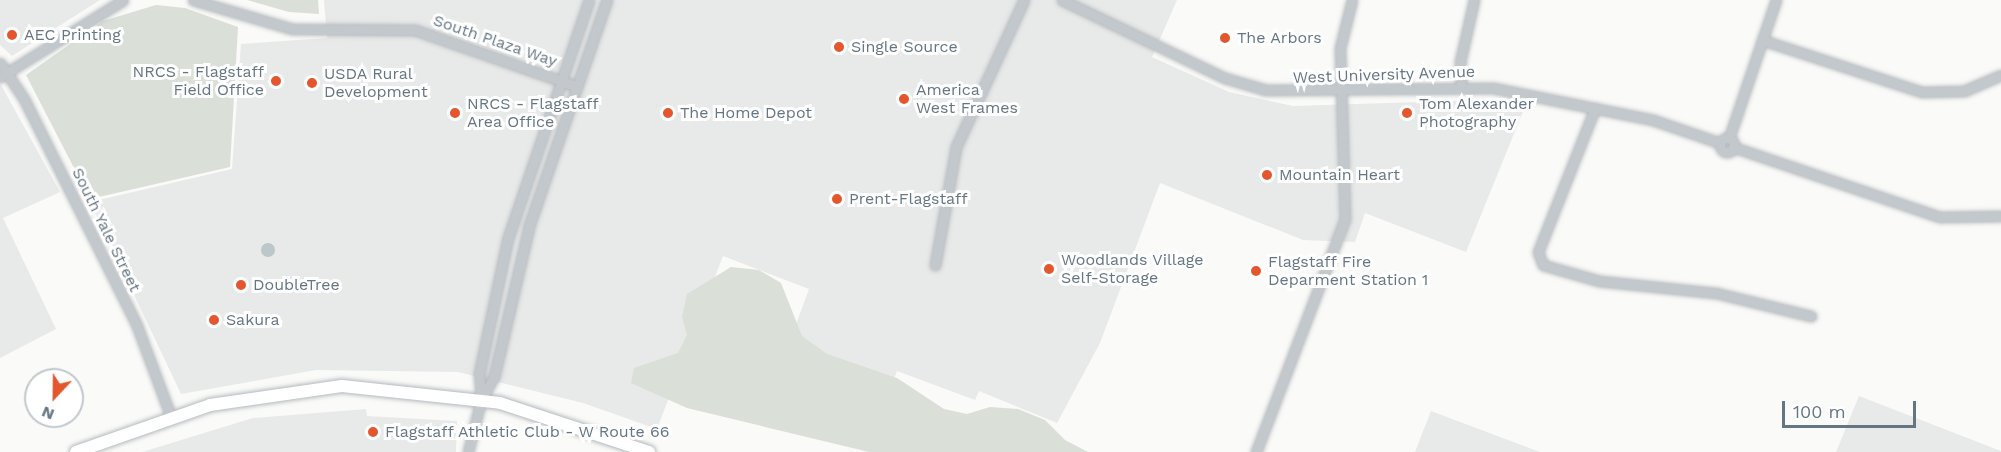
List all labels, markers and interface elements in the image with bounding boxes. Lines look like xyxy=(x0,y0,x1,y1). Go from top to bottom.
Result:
street label: South Plaza Way xyxy=(430,11,560,71)
place label: AEC Printing xyxy=(24,25,121,45)
marker: AEC Printing xyxy=(5,28,19,42)
place label: The Arbors xyxy=(1237,28,1322,48)
marker: The Arbors xyxy=(1218,31,1232,45)
place label: Single Source xyxy=(851,37,958,57)
marker: Single Source xyxy=(832,40,846,54)
place label: NRCS - Flagstaff Field Office xyxy=(132,62,264,100)
street label: West University Avenue xyxy=(1292,62,1476,88)
place label: USDA Rural Development xyxy=(324,64,428,102)
marker: NRCS - Flagstaff Field Office xyxy=(269,74,283,88)
marker: USDA Rural Development xyxy=(305,76,319,90)
place label: America West Frames xyxy=(916,80,1018,118)
marker: America West Frames xyxy=(897,92,911,106)
place label: NRCS - Flagstaff Area Office xyxy=(467,94,599,132)
place label: Tom Alexander Photography xyxy=(1419,94,1535,132)
place label: The Home Depot xyxy=(680,103,812,123)
marker: NRCS - Flagstaff Area Office xyxy=(448,106,462,120)
marker: The Home Depot xyxy=(661,106,675,120)
marker: Tom Alexander Photography xyxy=(1400,106,1414,120)
street label: South Yale Street xyxy=(67,165,145,295)
place label: Mountain Heart xyxy=(1279,165,1400,185)
marker: Mountain Heart xyxy=(1260,168,1274,182)
place label: Prent-Flagstaff xyxy=(849,189,968,209)
marker: Prent-Flagstaff xyxy=(830,192,844,206)
place label: Woodlands Village Self-Storage xyxy=(1061,250,1204,288)
place label: Flagstaff Fire Deparment Station 1 xyxy=(1268,252,1429,290)
marker: Woodlands Village Self-Storage xyxy=(1042,262,1056,276)
marker: Flagstaff Fire Deparment Station 1 xyxy=(1249,264,1263,278)
place label: DoubleTree xyxy=(253,275,340,295)
marker: DoubleTree xyxy=(234,278,248,292)
place label: Sakura xyxy=(226,310,279,330)
marker: Sakura xyxy=(207,313,221,327)
north arrow xyxy=(24,368,84,428)
scale bar xyxy=(1785,389,1918,427)
text: 100 m xyxy=(1793,401,1846,422)
text: N xyxy=(39,402,57,424)
place label: Flagstaff Athletic Club - W Route 66 xyxy=(385,422,672,442)
marker: Flagstaff Athletic Club - W Route 66 xyxy=(366,425,380,439)

